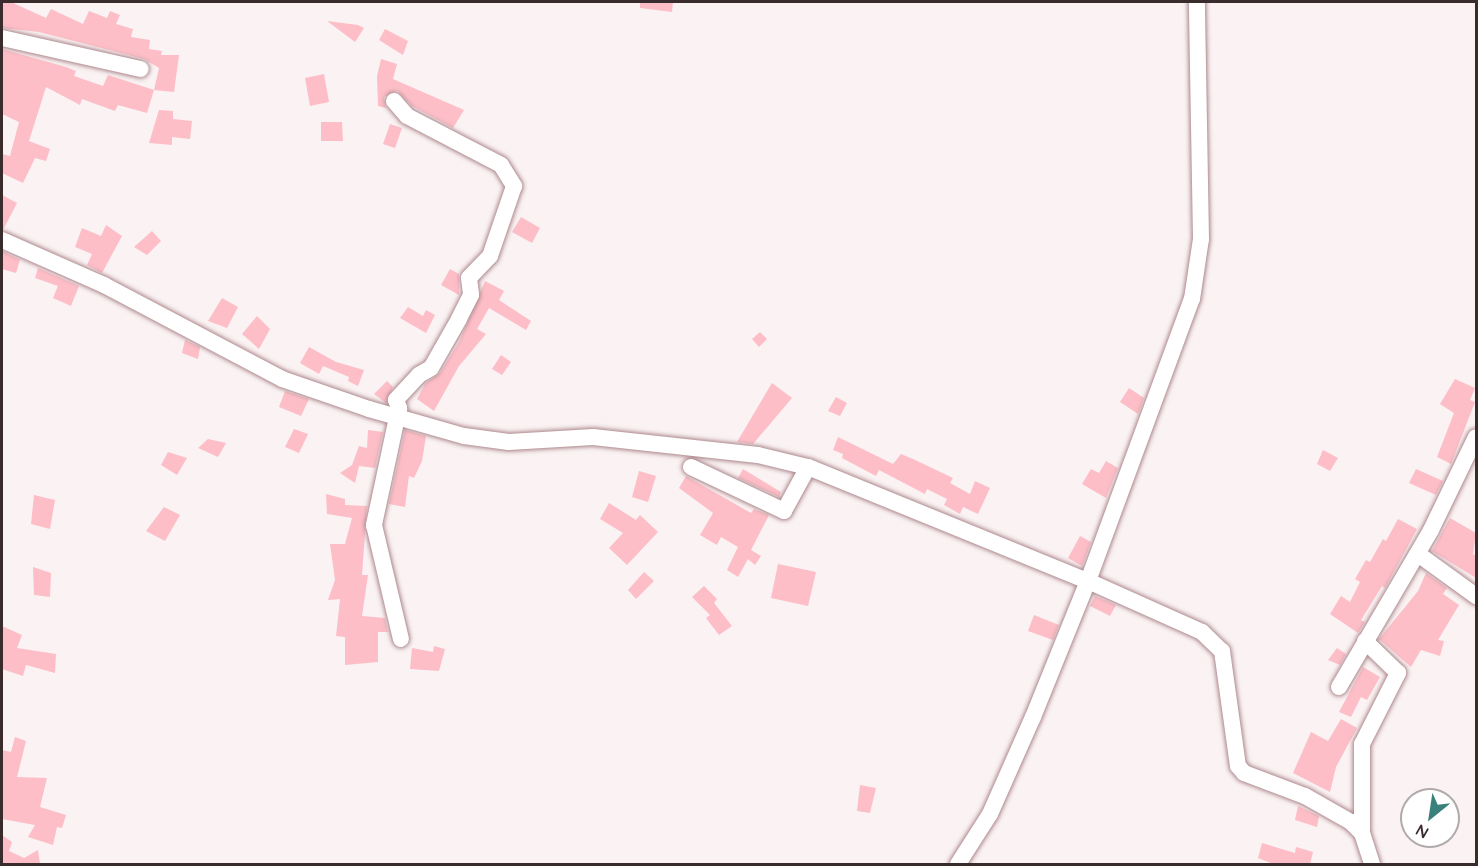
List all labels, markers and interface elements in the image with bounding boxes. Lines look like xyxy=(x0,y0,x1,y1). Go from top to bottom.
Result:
north arrow xyxy=(1400,788,1460,848)
text: N xyxy=(1412,820,1432,843)

